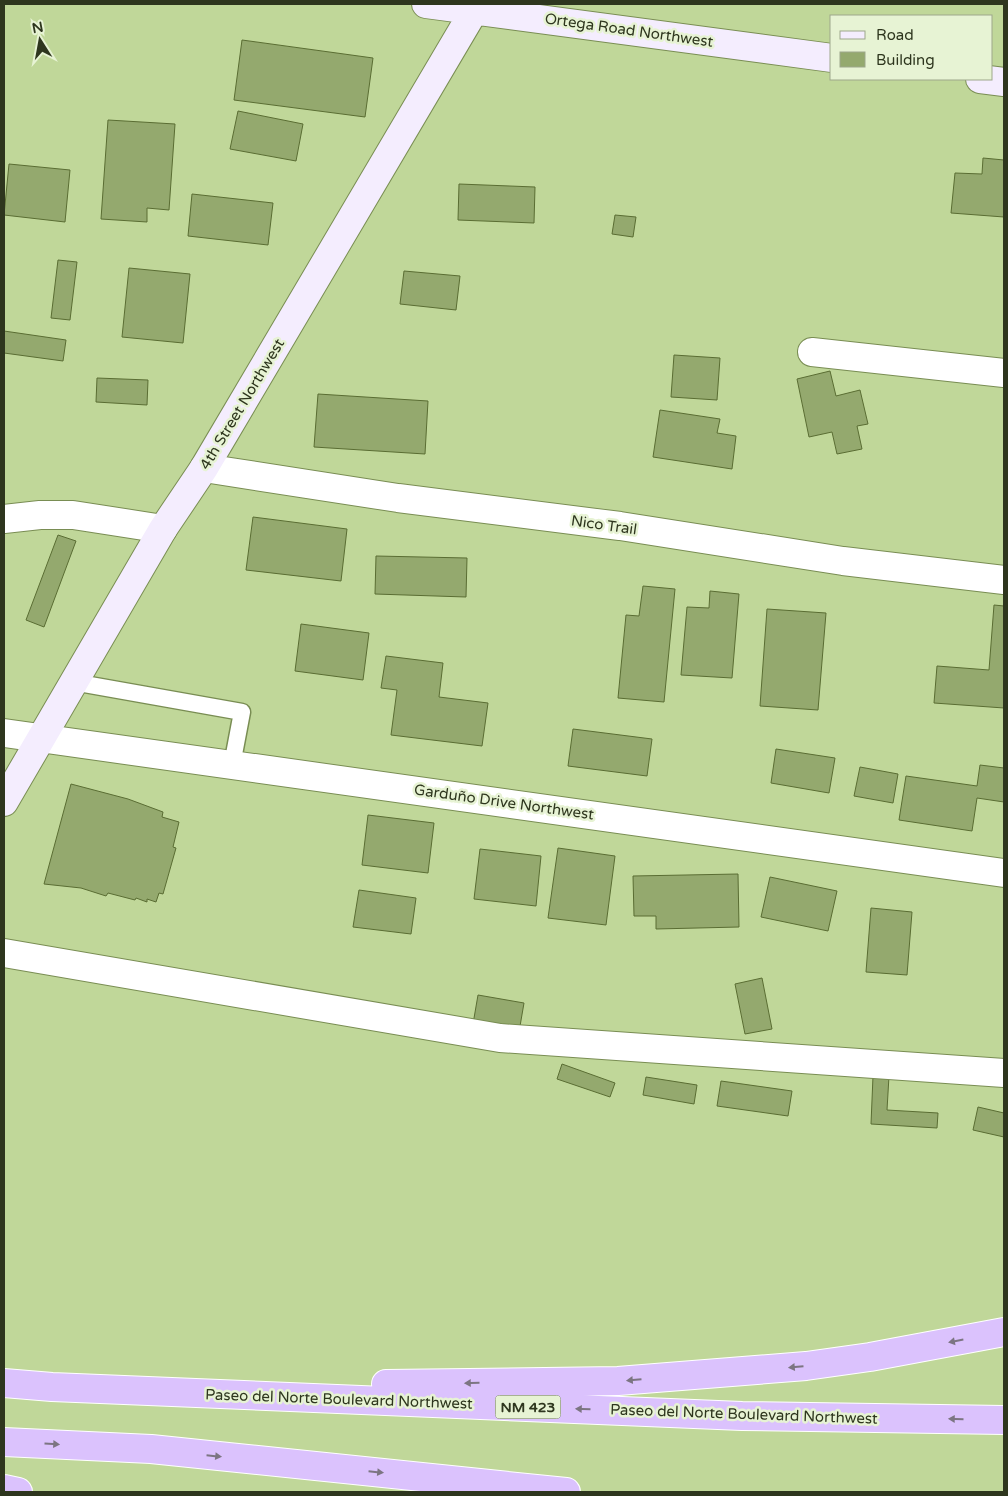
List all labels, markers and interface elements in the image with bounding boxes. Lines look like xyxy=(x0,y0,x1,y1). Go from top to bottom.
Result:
street label: Ortega Road Northwest xyxy=(544,9,715,51)
north arrow xyxy=(15,15,65,65)
legend xyxy=(830,15,993,80)
text: N xyxy=(30,18,45,37)
text: Road xyxy=(876,26,914,44)
text: Building xyxy=(876,51,935,69)
street label: 4th Street Northwest xyxy=(196,335,288,473)
street label: Nico Trail xyxy=(570,511,638,539)
street label: Garduño Drive Northwest xyxy=(413,780,595,824)
one-way arrow xyxy=(948,1337,964,1345)
one-way arrow xyxy=(788,1363,804,1371)
one-way arrow xyxy=(626,1376,642,1384)
one-way arrow xyxy=(463,1379,479,1387)
street label: Paseo del Norte Boulevard Northwest xyxy=(205,1385,473,1413)
road number: NM 423 xyxy=(496,1395,560,1418)
street label: Paseo del Norte Boulevard Northwest xyxy=(610,1400,878,1428)
one-way arrow xyxy=(575,1405,591,1413)
one-way arrow xyxy=(947,1415,963,1423)
one-way arrow xyxy=(45,1441,61,1449)
one-way arrow xyxy=(207,1452,223,1460)
one-way arrow xyxy=(368,1469,384,1477)

